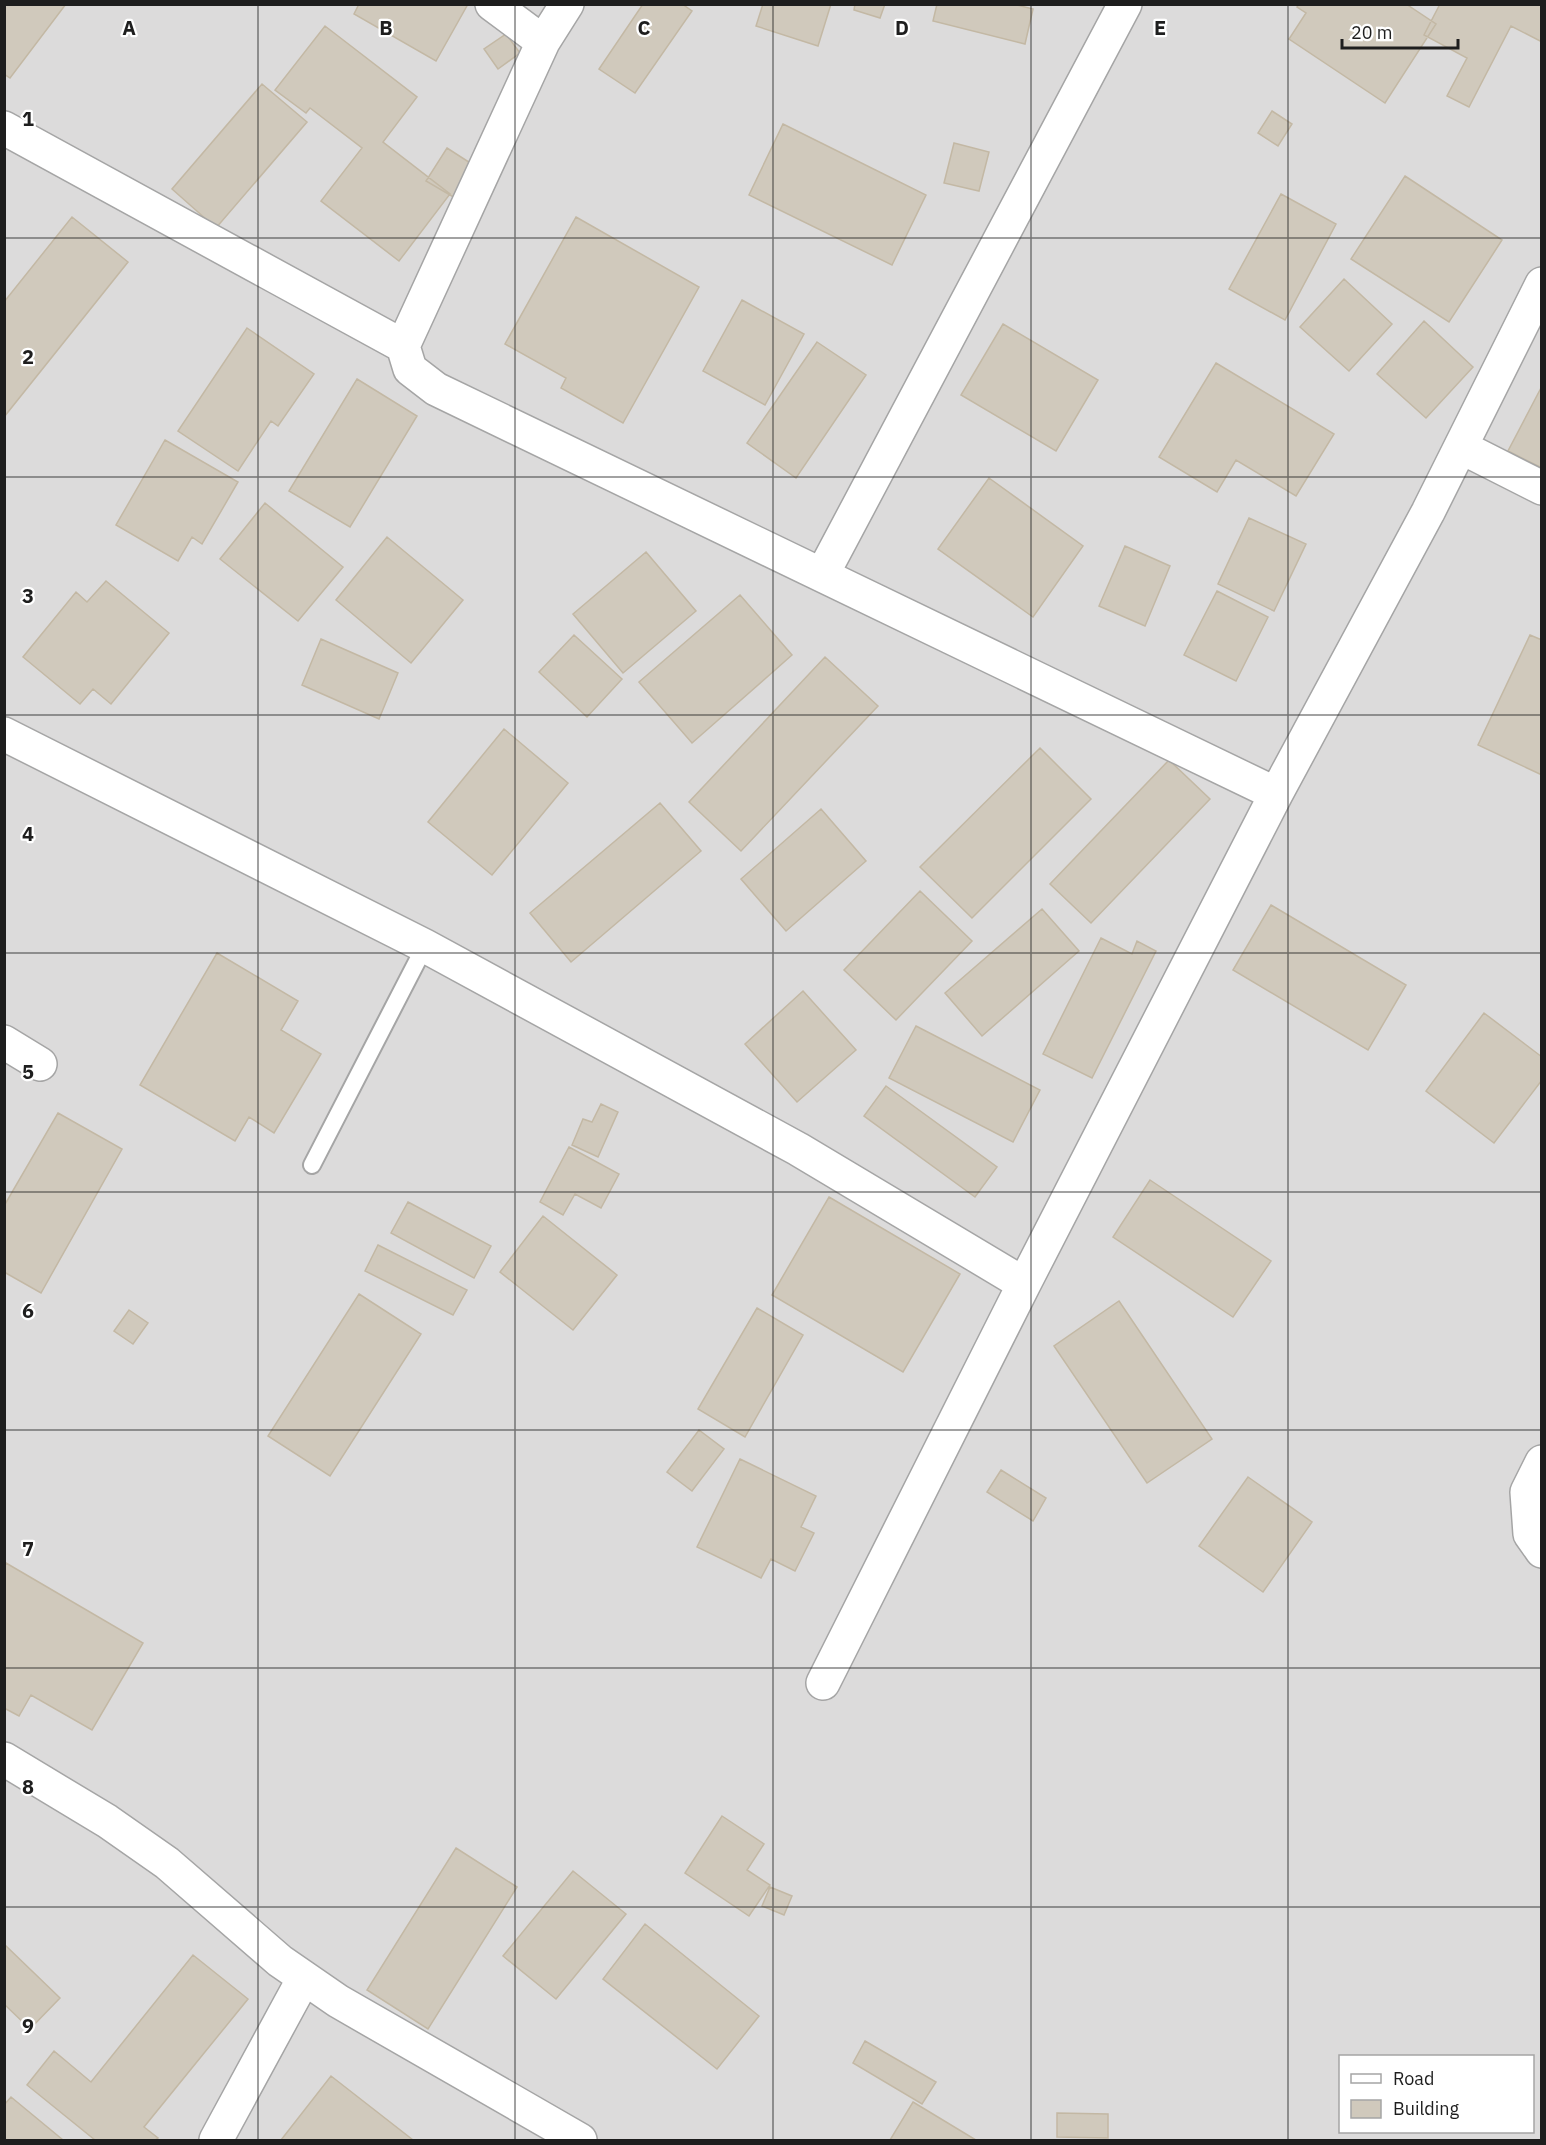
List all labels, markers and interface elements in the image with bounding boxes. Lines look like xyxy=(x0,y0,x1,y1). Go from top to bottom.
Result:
scale bar xyxy=(1342,12,1458,50)
text: A xyxy=(122,14,136,41)
text: B xyxy=(379,14,393,41)
text: C xyxy=(637,14,651,41)
text: D xyxy=(895,14,909,41)
text: E xyxy=(1154,14,1166,41)
text: 20 m xyxy=(1351,21,1393,44)
text: 1 xyxy=(22,105,34,132)
text: 2 xyxy=(22,343,34,370)
text: 3 xyxy=(22,582,34,609)
text: 4 xyxy=(22,820,34,847)
text: 5 xyxy=(22,1058,34,1085)
text: 6 xyxy=(22,1297,34,1324)
text: 7 xyxy=(22,1535,34,1562)
text: 8 xyxy=(22,1773,34,1800)
text: 9 xyxy=(22,2012,34,2039)
legend xyxy=(1339,2055,1534,2133)
text: Road xyxy=(1393,2067,1434,2090)
text: Building xyxy=(1393,2097,1460,2120)

